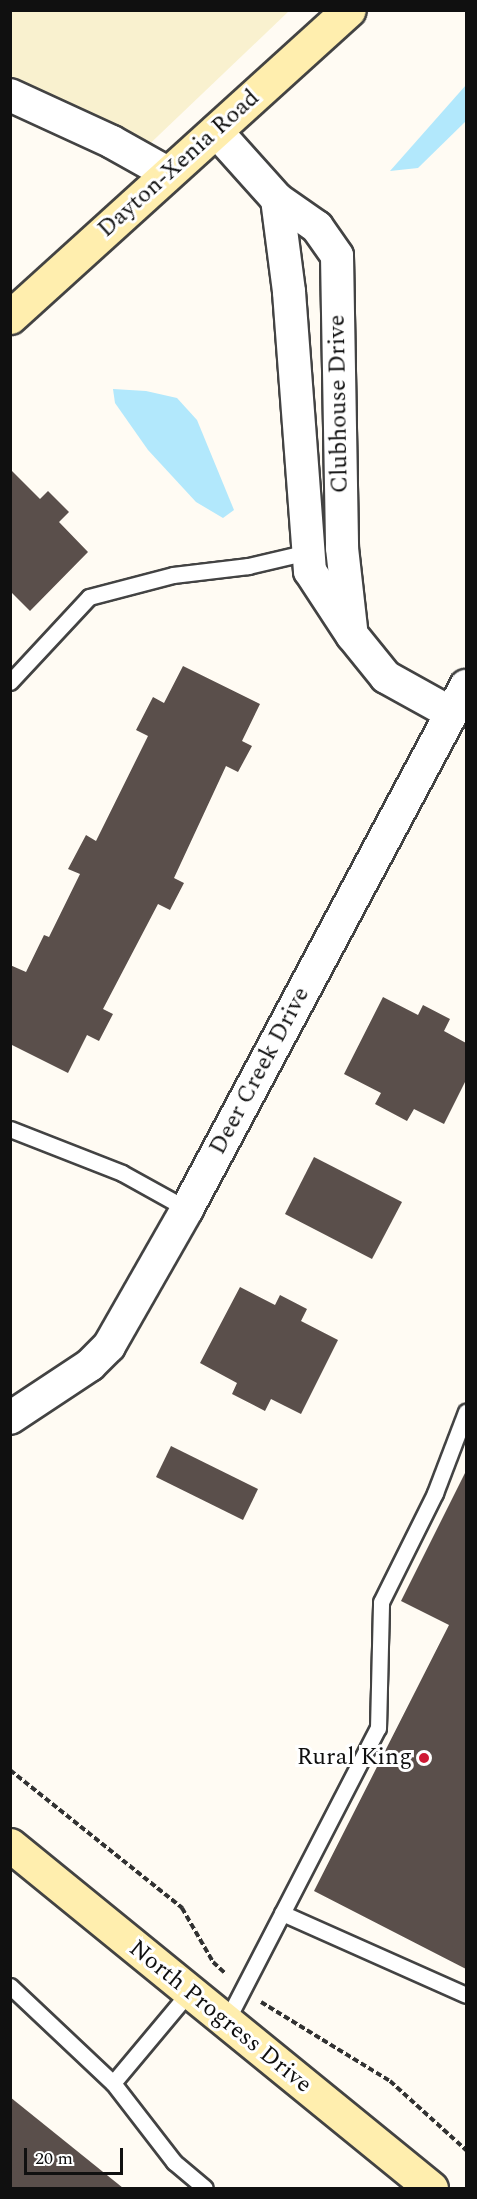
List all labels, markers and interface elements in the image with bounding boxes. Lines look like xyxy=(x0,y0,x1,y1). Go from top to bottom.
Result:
street label: Dayton-Xenia Road xyxy=(92,84,266,244)
street label: Clubhouse Drive xyxy=(323,314,355,494)
street label: Deer Creek Drive xyxy=(204,982,316,1160)
place label: Rural King xyxy=(297,1744,412,1772)
marker: Rural King xyxy=(417,1751,431,1765)
street label: North Progress Drive xyxy=(123,1934,317,2100)
scale bar xyxy=(27,2136,126,2174)
text: 20 m xyxy=(35,2145,73,2172)

